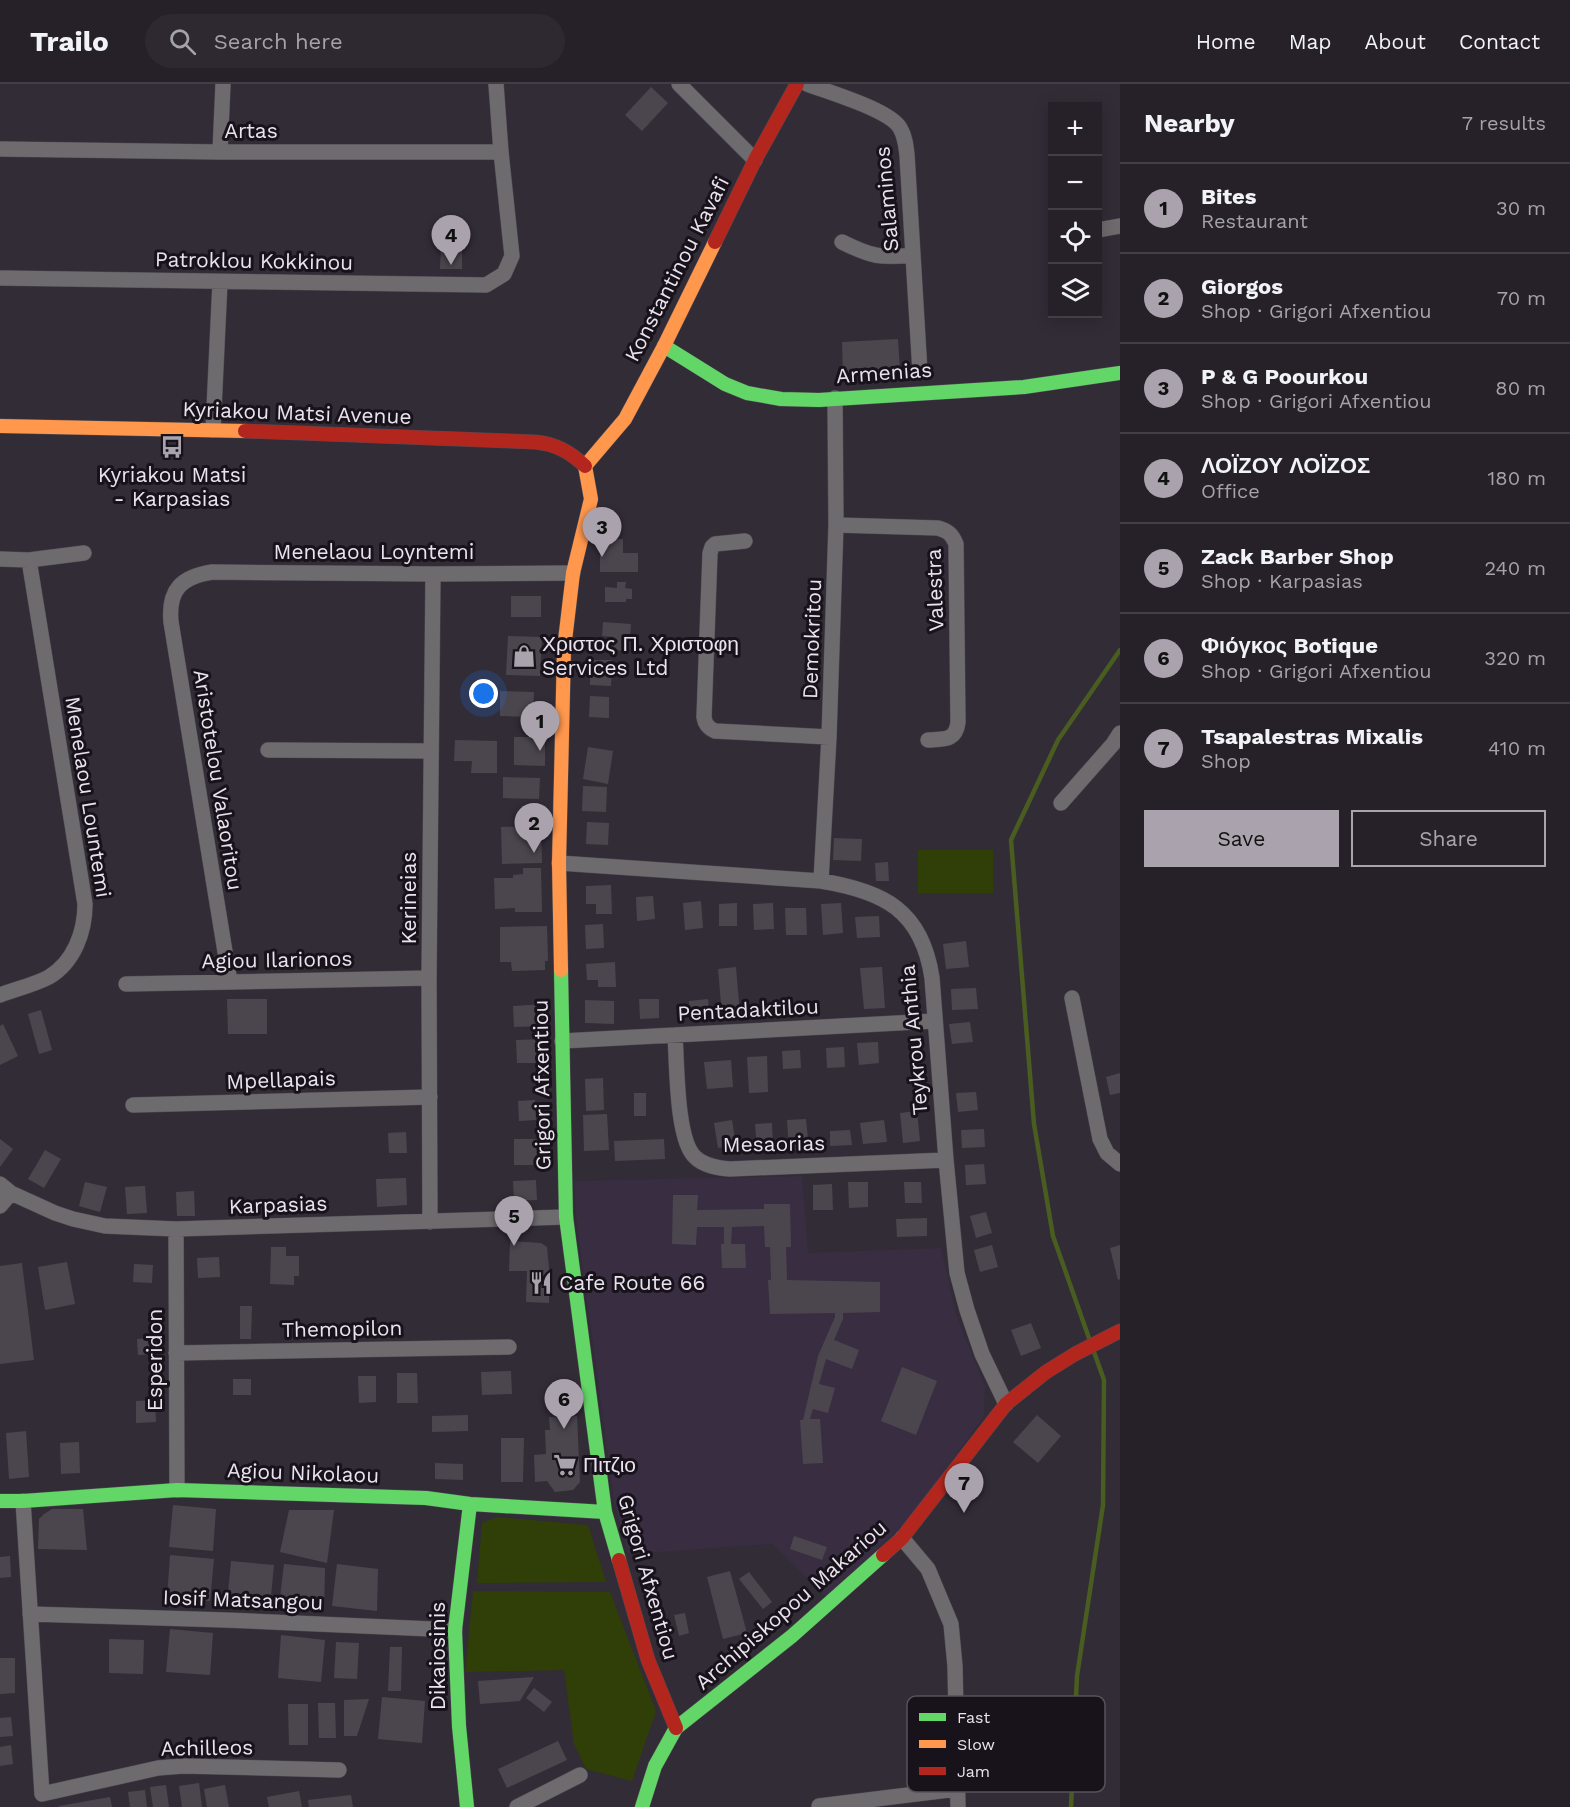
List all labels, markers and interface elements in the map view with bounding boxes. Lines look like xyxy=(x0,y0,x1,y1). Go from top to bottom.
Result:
search box xyxy=(145,14,565,68)
text: Trailo xyxy=(30,25,109,58)
icon: search xyxy=(166,25,199,58)
text: Search here xyxy=(214,29,343,54)
text: Home xyxy=(1196,29,1256,54)
text: Map xyxy=(1289,29,1332,54)
text: About xyxy=(1365,29,1426,54)
text: Contact xyxy=(1459,29,1540,54)
map controls xyxy=(1048,102,1102,318)
button: + xyxy=(1048,102,1102,156)
text: Nearby xyxy=(1144,108,1235,138)
text: 7 results xyxy=(1462,111,1546,135)
street label: Artas xyxy=(224,118,278,143)
street label: Salaminos xyxy=(869,145,904,253)
button: − xyxy=(1048,156,1102,210)
street label: Konstantinou Kavafi xyxy=(619,172,734,366)
text: Bites xyxy=(1201,184,1257,209)
text: 1 xyxy=(1159,196,1168,220)
text: 30 m xyxy=(1496,196,1546,220)
text: Restaurant xyxy=(1201,209,1308,233)
button: locate xyxy=(1048,210,1102,264)
pin: 4 xyxy=(432,216,470,265)
street label: Patroklou Kokkinou xyxy=(155,246,353,275)
button: layers xyxy=(1048,264,1102,318)
text: Giorgos xyxy=(1201,274,1283,299)
text: 2 xyxy=(1158,286,1169,310)
text: 70 m xyxy=(1497,286,1546,310)
text: Shop · Grigori Afxentiou xyxy=(1201,299,1432,323)
street label: Armenias xyxy=(835,357,933,388)
text: P & G Poourkou xyxy=(1201,364,1368,389)
text: 3 xyxy=(1158,376,1169,400)
text: 80 m xyxy=(1495,376,1546,400)
text: Shop · Grigori Afxentiou xyxy=(1201,389,1432,413)
street label: Kyriakou Matsi Avenue xyxy=(182,396,412,429)
bus stop icon: Kyriakou Matsi - Karpasias xyxy=(159,434,185,460)
text: ΛΟΪΖΟΥ ΛΟΪΖΟΣ xyxy=(1201,453,1370,478)
place label: Kyriakou Matsi - Karpasias xyxy=(98,462,246,511)
text: 4 xyxy=(1157,466,1170,490)
text: 180 m xyxy=(1488,466,1546,490)
text: Office xyxy=(1201,479,1260,503)
pin: 3 xyxy=(582,508,622,557)
street label: Menelaou Loyntemi xyxy=(274,539,474,564)
text: Zack Barber Shop xyxy=(1201,544,1394,569)
street label: Valestra xyxy=(921,548,948,632)
text: 5 xyxy=(1158,556,1169,580)
text: 240 m xyxy=(1484,556,1546,580)
text: Shop · Karpasias xyxy=(1201,569,1363,593)
street label: Demokritou xyxy=(797,578,826,700)
place label: Χριστος Π. Χριστοφη Services Ltd xyxy=(542,631,739,680)
text: Φιόγκος Botique xyxy=(1201,633,1378,658)
shop icon: Χριστος Π. Χριστοφη Services Ltd xyxy=(511,643,537,669)
text: 6 xyxy=(1157,646,1170,670)
text: 320 m xyxy=(1484,646,1546,670)
text: Shop · Grigori Afxentiou xyxy=(1201,659,1432,683)
street label: Aristotelou Valaoritou xyxy=(189,668,248,892)
your location xyxy=(469,679,498,708)
street label: Menelaou Lountemi xyxy=(60,695,117,899)
pin: 1 xyxy=(520,702,560,751)
text: Tsapalestras Mixalis xyxy=(1201,724,1423,749)
text: 7 xyxy=(1157,736,1170,760)
text: 410 m xyxy=(1488,736,1546,760)
text: Shop xyxy=(1201,749,1251,773)
pin: 2 xyxy=(514,804,554,853)
button: Save xyxy=(1144,810,1339,867)
button: Share xyxy=(1351,810,1546,867)
street label: Kerineias xyxy=(396,852,421,944)
street label: Agiou Ilarionos xyxy=(201,946,353,973)
street label: Teykrou Anthia xyxy=(894,964,933,1116)
street label: Pentadaktilou xyxy=(677,993,819,1026)
street label: Grigori Afxentiou xyxy=(528,999,555,1171)
street label: Mpellapais xyxy=(226,1065,336,1094)
street label: Mesaorias xyxy=(723,1130,825,1157)
street label: Karpasias xyxy=(228,1190,328,1219)
pin: 5 xyxy=(494,1196,534,1246)
restaurant icon: Cafe Route 66 xyxy=(528,1270,554,1296)
place label: Cafe Route 66 xyxy=(559,1270,705,1295)
street label: Esperidon xyxy=(142,1309,167,1411)
street label: Themopilon xyxy=(281,1315,403,1342)
pin: 6 xyxy=(544,1380,584,1429)
supermarket icon: Πιτζιο xyxy=(552,1452,578,1478)
place label: Πιτζιο xyxy=(583,1452,636,1477)
street label: Agiou Nikolaou xyxy=(226,1457,380,1488)
pin: 7 xyxy=(944,1464,984,1513)
street label: Grigori Afxentiou xyxy=(613,1491,684,1662)
street label: Archipiskopou Makariou xyxy=(690,1515,891,1695)
street label: Iosif Matsangou xyxy=(162,1584,324,1615)
street label: Dikaiosinis xyxy=(425,1602,450,1710)
legend xyxy=(907,1696,1105,1792)
text: Fast xyxy=(957,1708,990,1727)
street label: Achilleos xyxy=(160,1734,254,1761)
text: Slow xyxy=(957,1735,995,1754)
text: Jam xyxy=(957,1762,990,1781)

